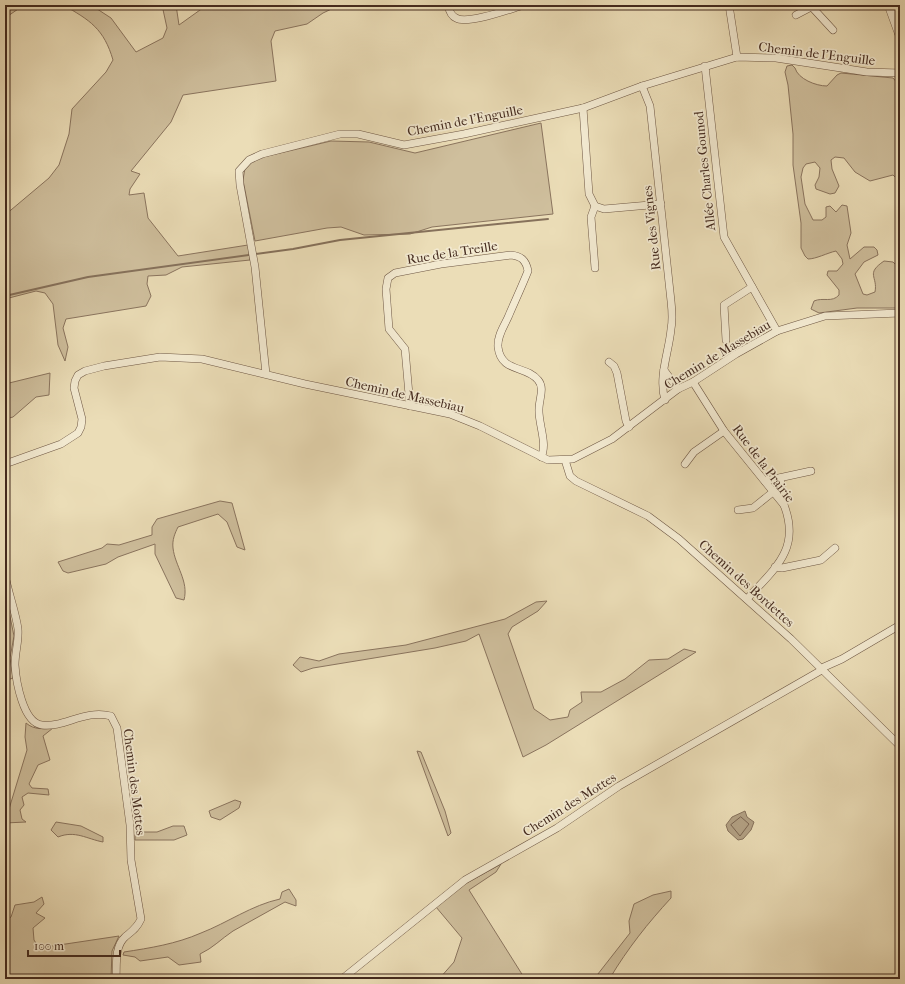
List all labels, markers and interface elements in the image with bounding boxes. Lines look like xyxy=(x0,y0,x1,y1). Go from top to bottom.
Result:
street label: Chemin de l'Enguille xyxy=(758,39,877,68)
street label: Chemin de l'Enguille xyxy=(406,102,525,139)
street label: Allée Charles Gounod xyxy=(691,109,718,233)
street label: Rue des Vignes xyxy=(640,185,663,271)
street label: Rue de la Treille xyxy=(406,238,499,267)
street label: Chemin de Massebiau xyxy=(661,316,774,392)
street label: Chemin de Massebiau xyxy=(344,374,466,416)
street label: Rue de la Prairie xyxy=(730,422,798,506)
street label: Chemin des Bordettes xyxy=(696,537,797,630)
street label: Chemin des Mottes xyxy=(121,728,149,836)
street label: Chemin des Mottes xyxy=(520,770,619,839)
scale bar xyxy=(28,932,120,958)
text: 100 m xyxy=(34,939,64,953)

